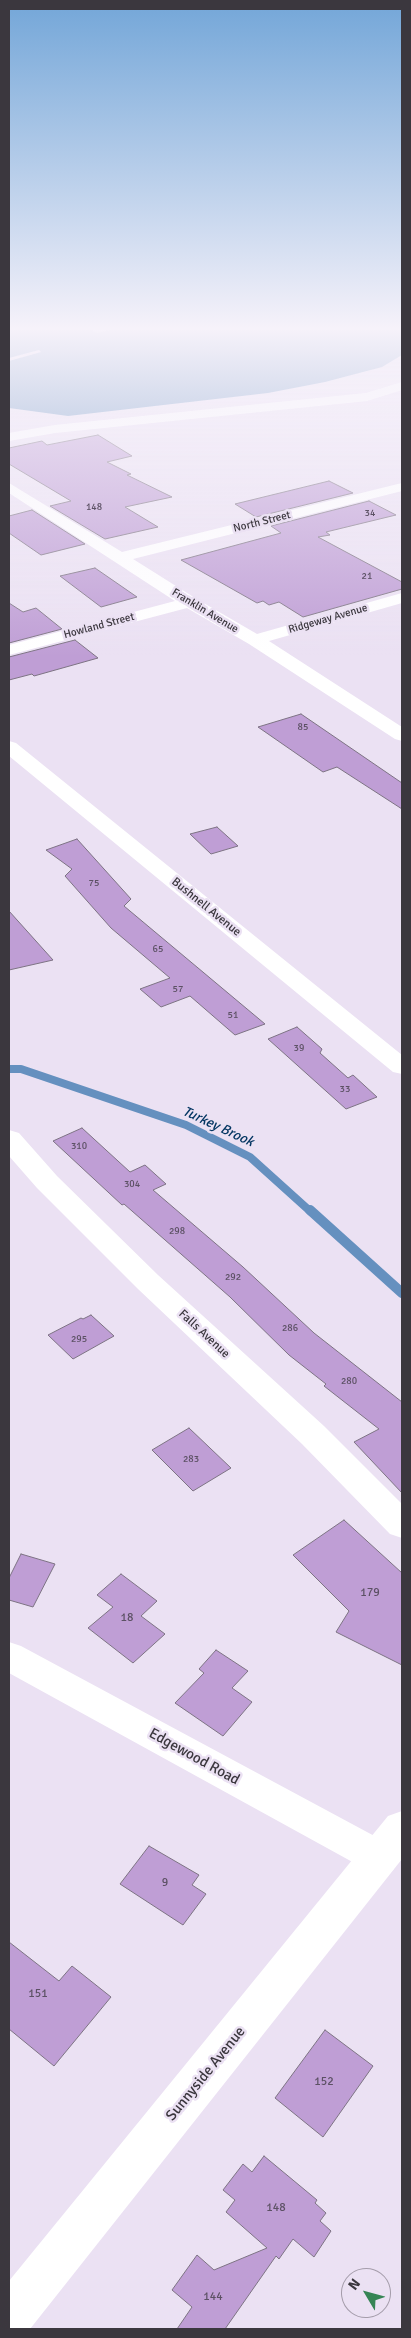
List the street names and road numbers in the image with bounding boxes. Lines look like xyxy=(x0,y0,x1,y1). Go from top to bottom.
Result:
street label: North Street xyxy=(232,509,292,535)
street label: Franklin Avenue xyxy=(169,586,241,636)
street label: Ridgeway Avenue xyxy=(287,601,369,637)
street label: Howland Street xyxy=(62,610,136,642)
street label: Bushnell Avenue xyxy=(168,875,244,939)
street label: Falls Avenue xyxy=(176,1307,232,1361)
street label: Edgewood Road xyxy=(145,1725,243,1789)
street label: Sunnyside Avenue xyxy=(163,2023,249,2125)

